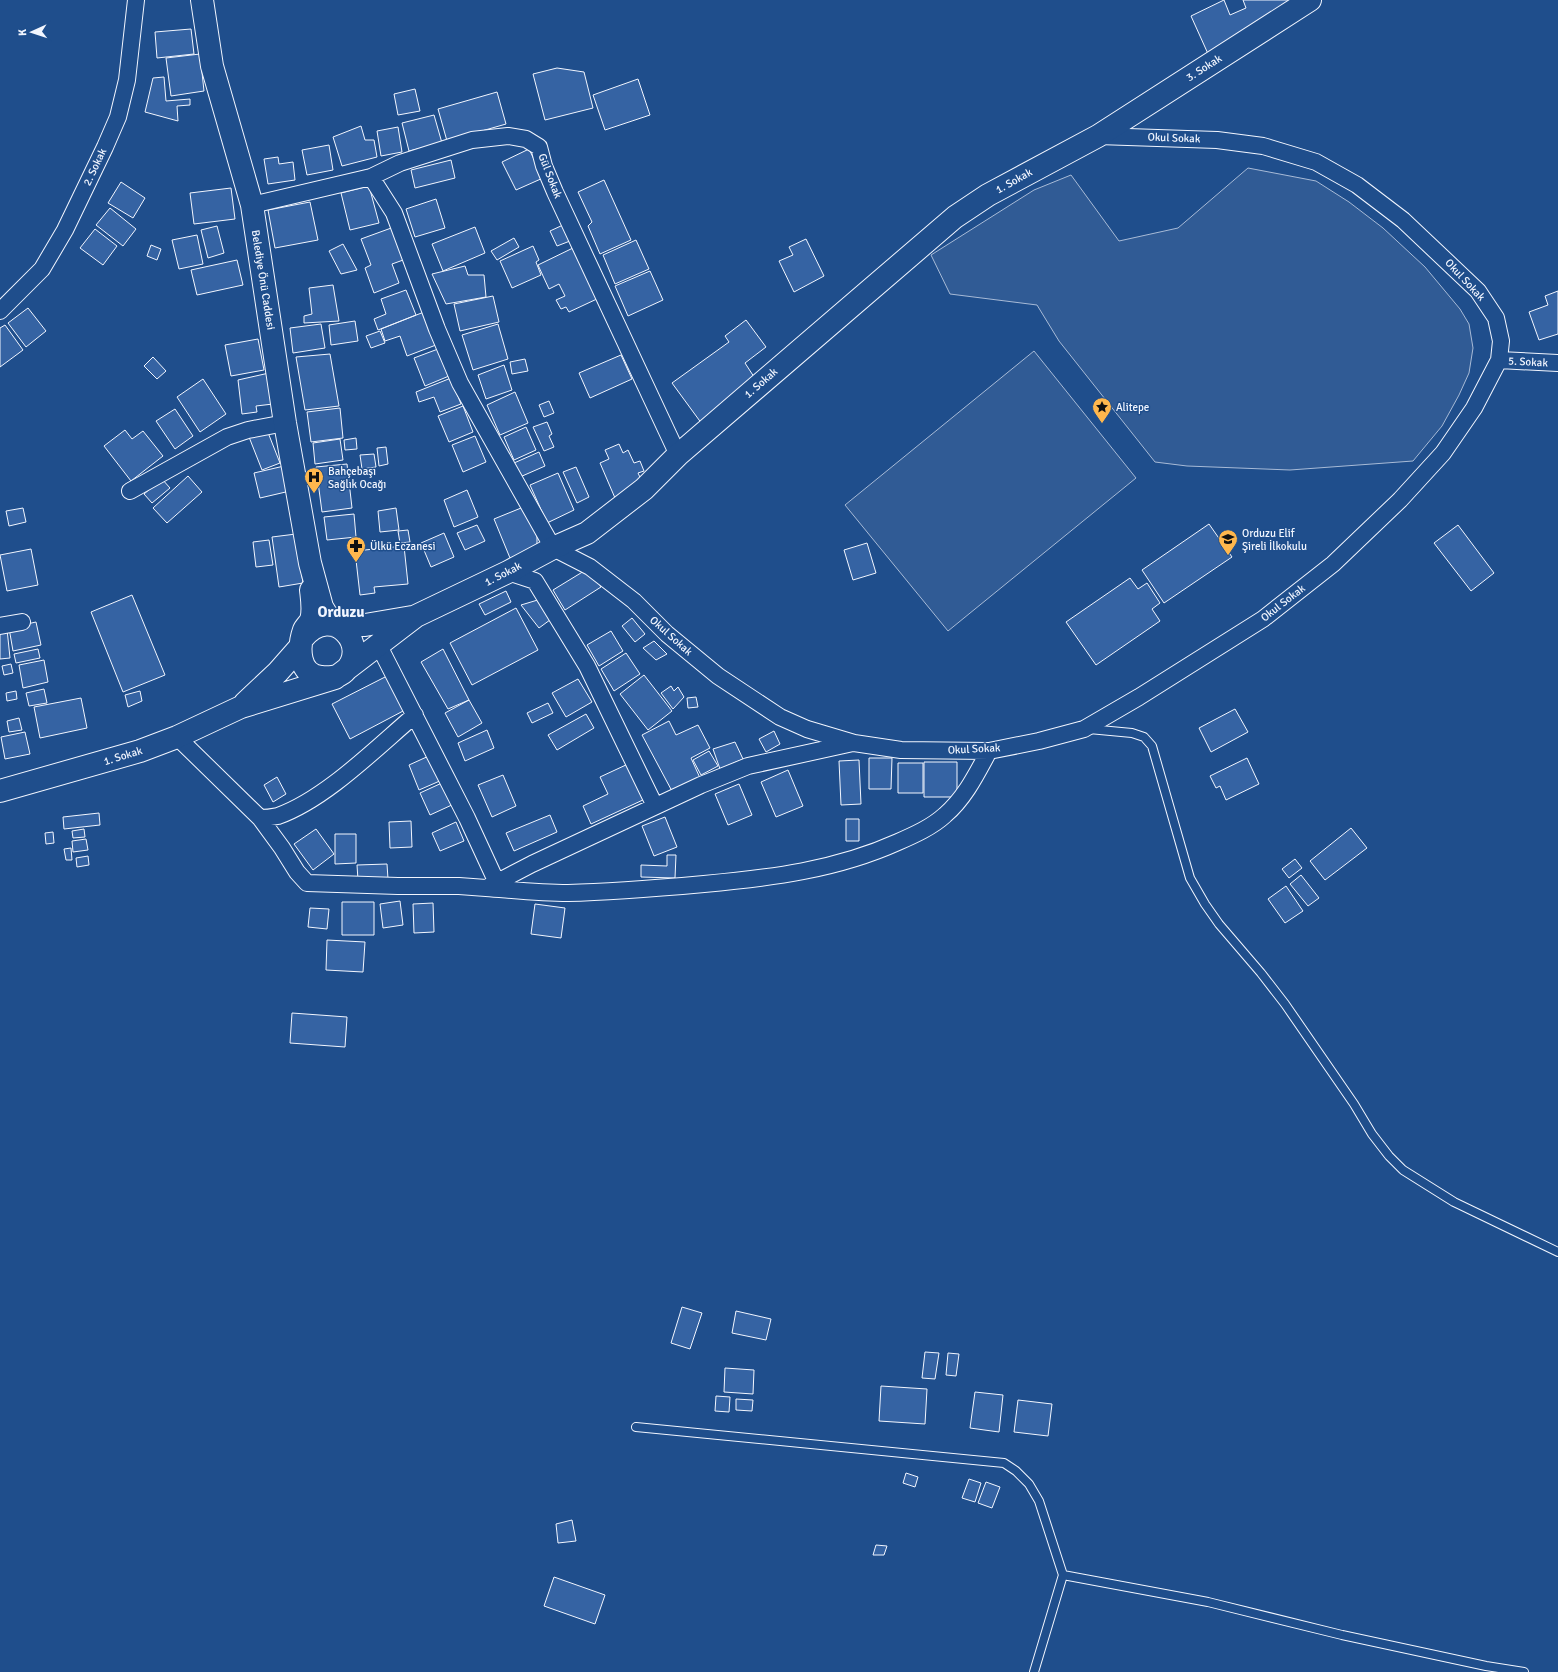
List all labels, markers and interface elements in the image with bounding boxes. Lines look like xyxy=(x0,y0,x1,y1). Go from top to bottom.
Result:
north arrow xyxy=(12,12,52,52)
text: K xyxy=(16,29,29,36)
street label: 3. Sokak xyxy=(1184,51,1225,84)
street label: Okul Sokak xyxy=(1147,131,1201,145)
street label: 2. Sokak xyxy=(81,146,109,188)
street label: Gül Sokak xyxy=(535,152,565,201)
street label: 1. Sokak xyxy=(993,165,1035,196)
street label: Belediye Önü Caddesi xyxy=(249,229,278,331)
street label: Okul Sokak xyxy=(1442,256,1488,304)
street label: 5. Sokak xyxy=(1508,354,1549,370)
street label: 1. Sokak xyxy=(742,365,781,401)
place icon: Alitepe xyxy=(1091,396,1113,424)
place label: Alitepe xyxy=(1116,401,1149,414)
place label: Bahçebaşı Sağlık Ocağı xyxy=(328,465,386,491)
hospital icon: Bahçebaşı Sağlık Ocağı xyxy=(303,466,325,494)
place label: Orduzu Elif Şireli İlkokulu xyxy=(1242,527,1307,553)
school or university icon: Orduzu Elif Şireli İlkokulu xyxy=(1217,528,1239,556)
pharmacy icon: Ülkü Eczanesi xyxy=(345,535,367,563)
place label: Ülkü Eczanesi xyxy=(370,539,435,553)
street label: 1. Sokak xyxy=(482,559,524,589)
street label: Okul Sokak xyxy=(1258,581,1308,624)
district label: Orduzu xyxy=(317,603,365,621)
street label: Okul Sokak xyxy=(647,614,695,659)
street label: Okul Sokak xyxy=(947,741,1001,757)
street label: 1. Sokak xyxy=(102,744,144,768)

